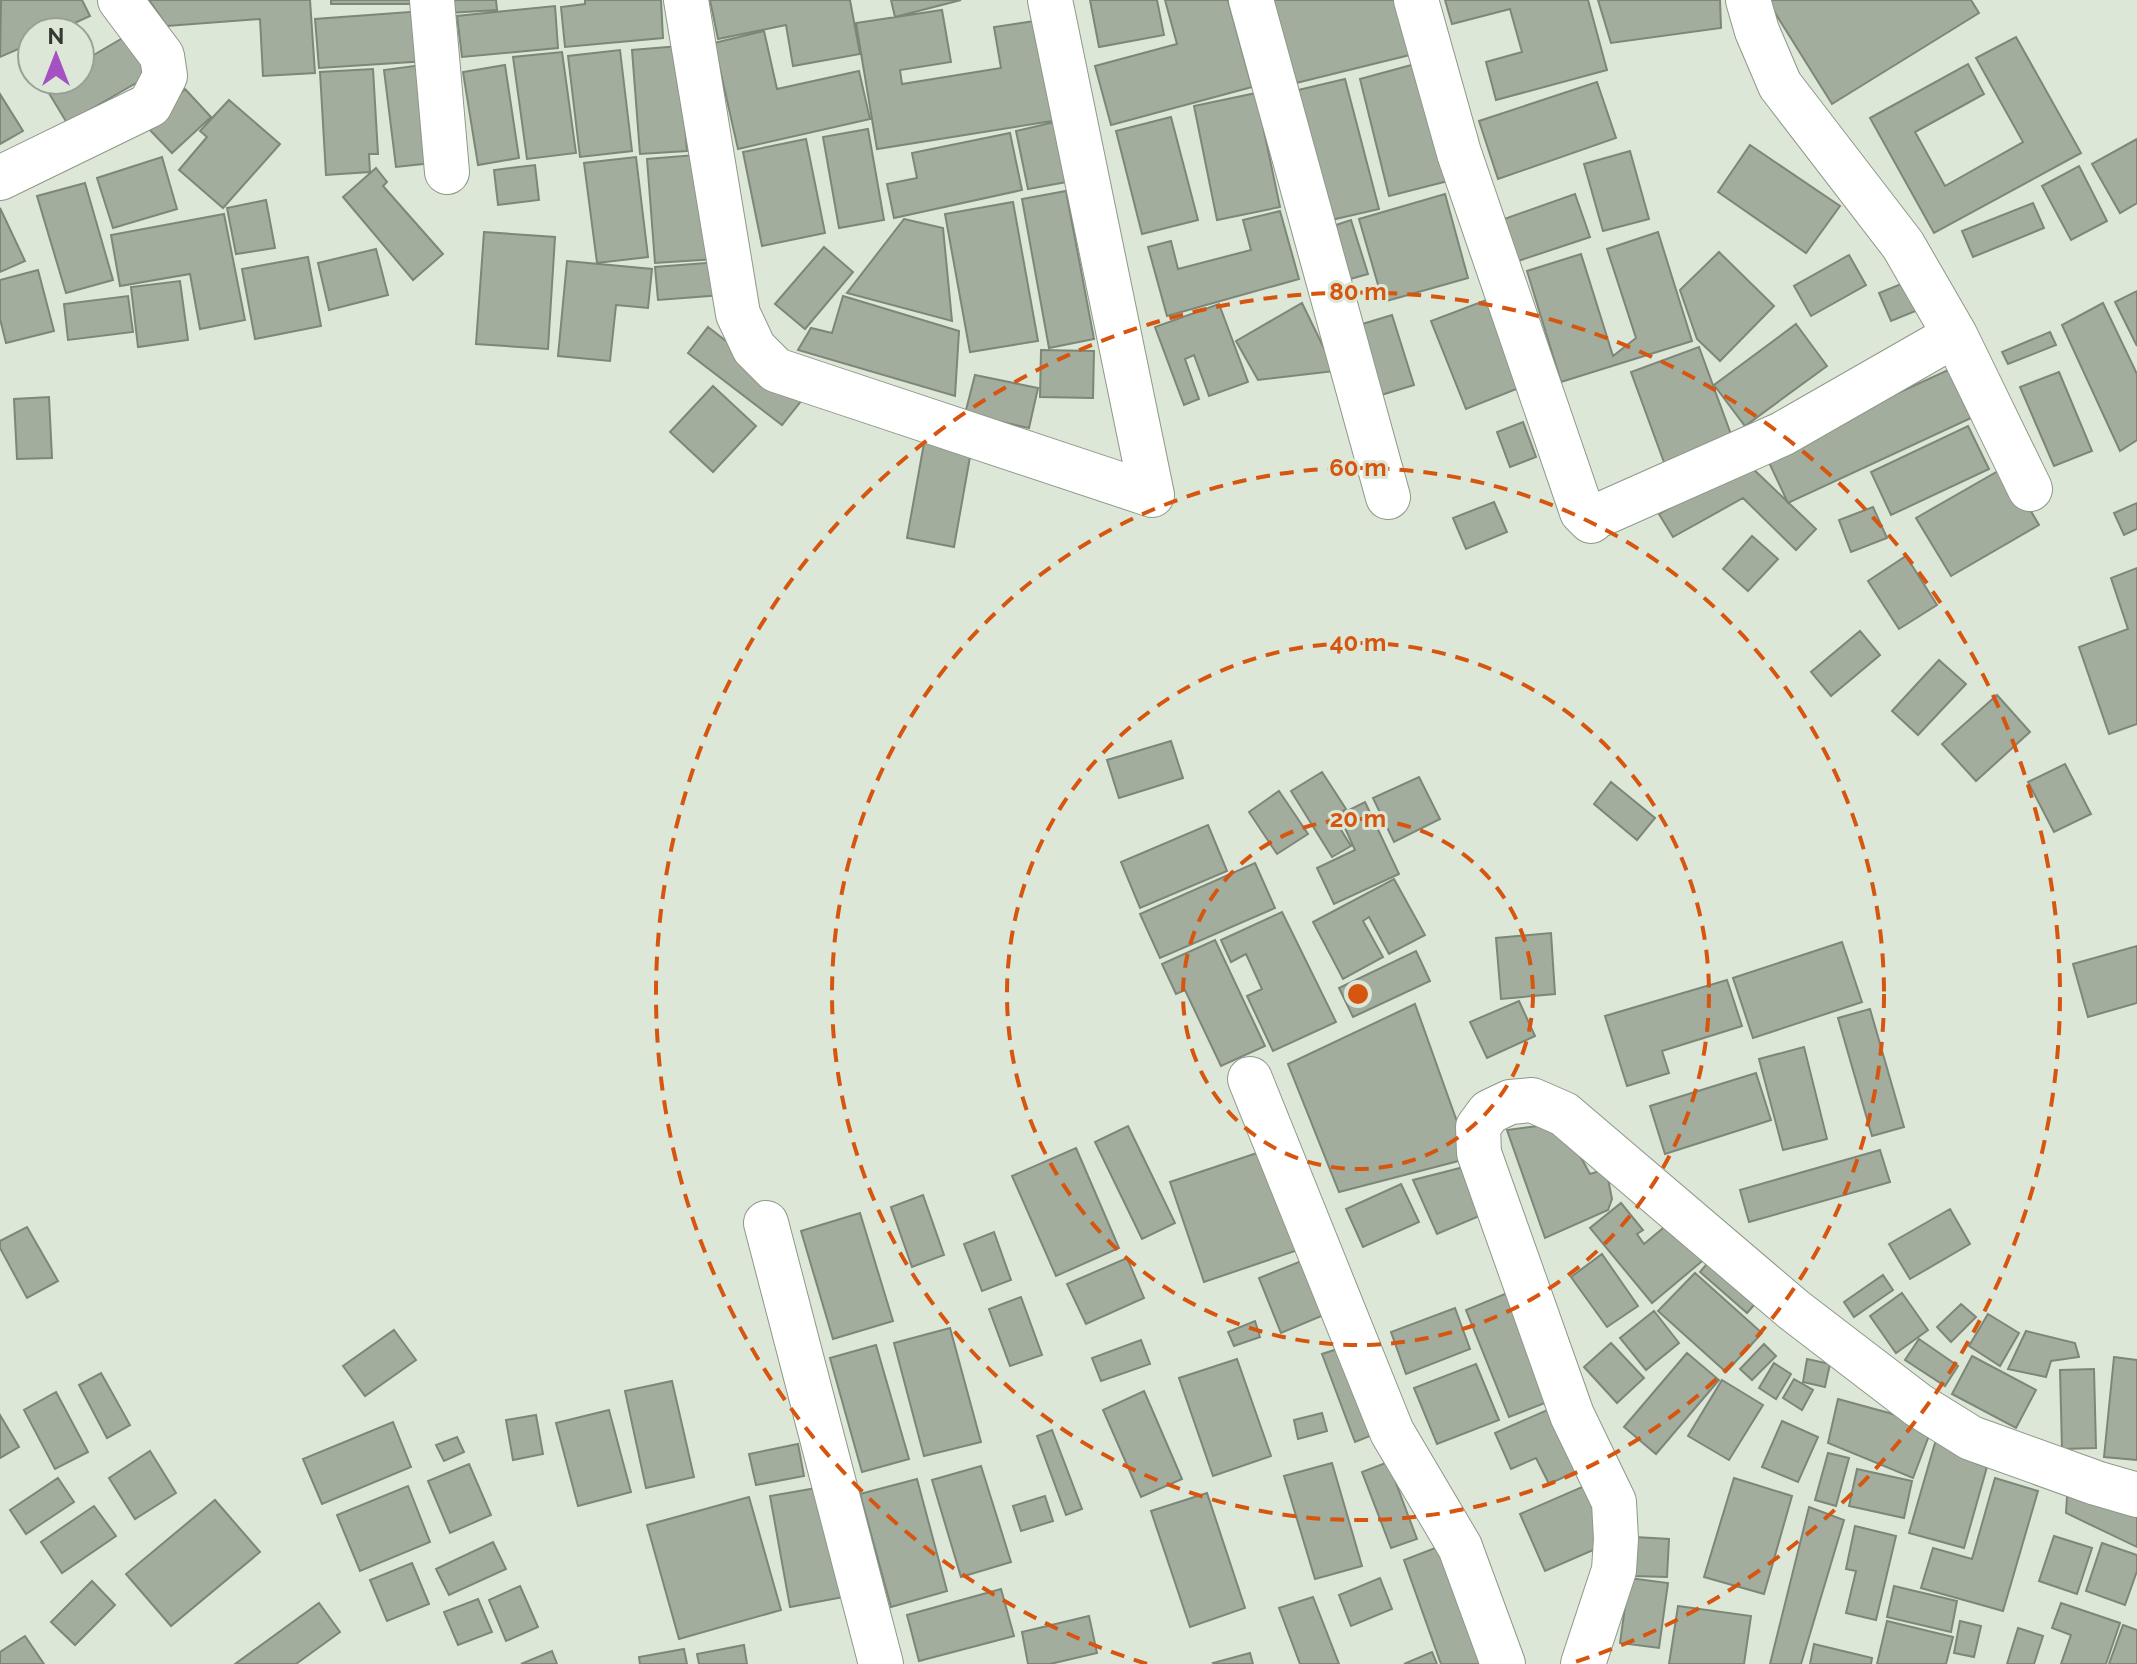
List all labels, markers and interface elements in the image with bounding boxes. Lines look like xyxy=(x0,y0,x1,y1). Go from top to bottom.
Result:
north arrow xyxy=(16,16,96,96)
text: N xyxy=(48,23,64,49)
text: 80 m xyxy=(1329,277,1387,306)
text: 60 m xyxy=(1329,453,1387,482)
text: 40 m xyxy=(1330,628,1386,657)
text: 20 m xyxy=(1330,804,1386,833)
centre of rings xyxy=(1344,980,1372,1008)

